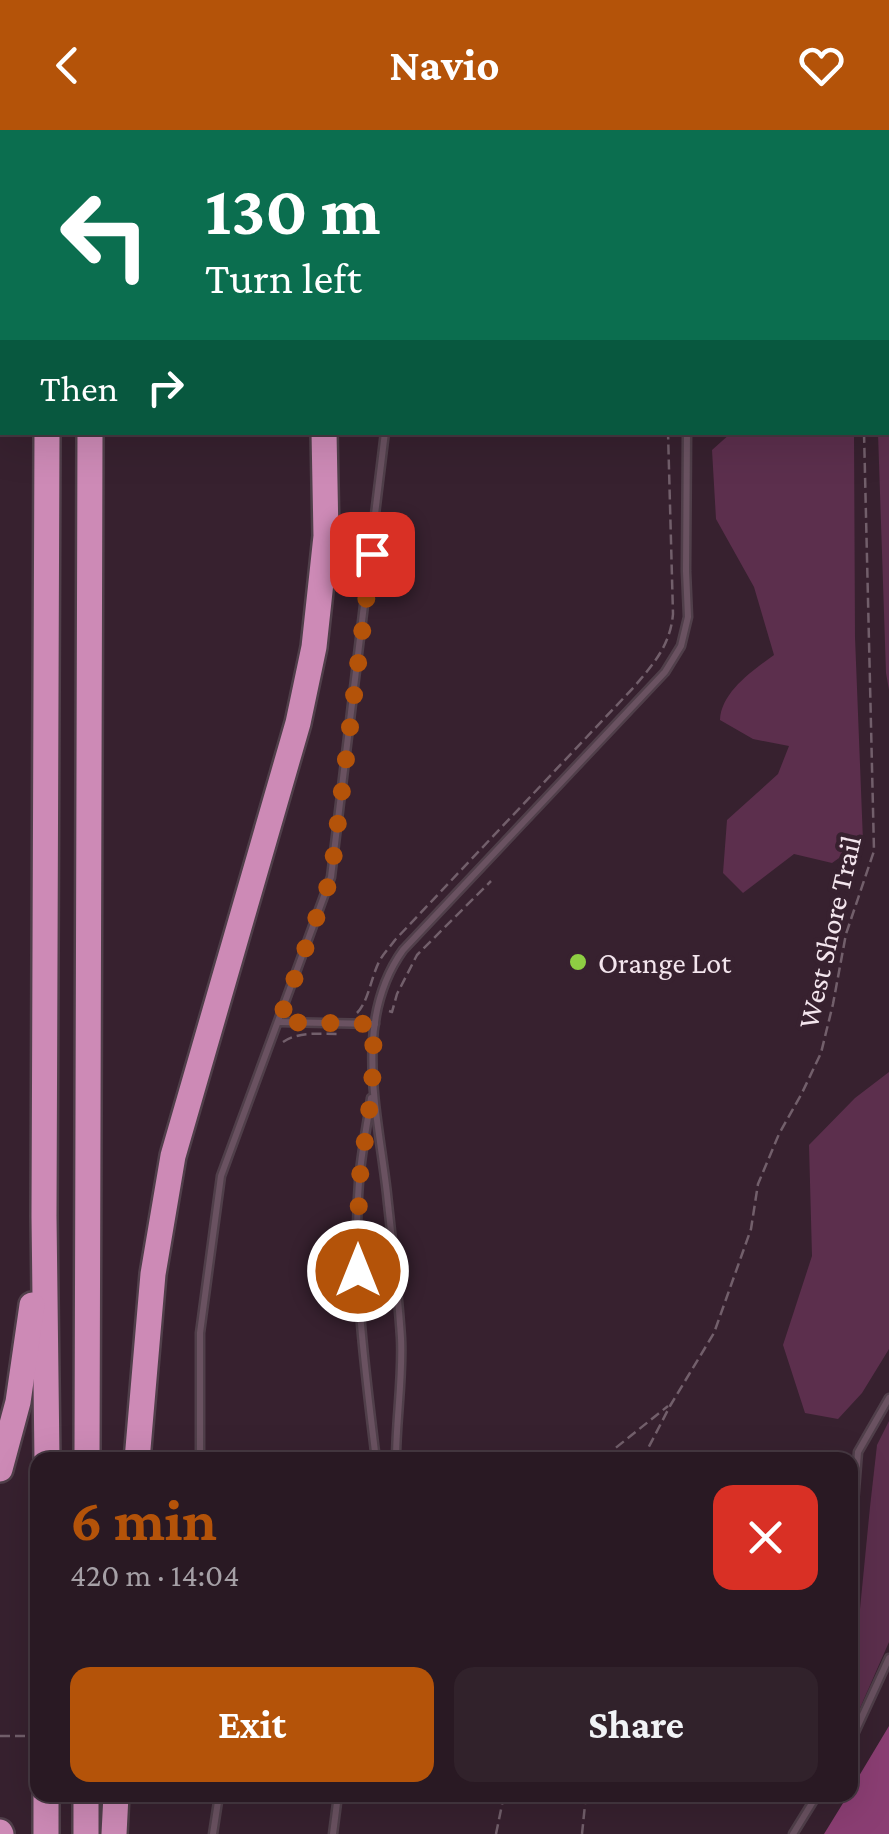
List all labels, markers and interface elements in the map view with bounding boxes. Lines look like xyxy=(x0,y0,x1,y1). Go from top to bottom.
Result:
icon: back xyxy=(40,38,95,93)
icon: heart xyxy=(794,38,849,93)
text: Navio xyxy=(389,40,500,90)
icon: left xyxy=(40,170,170,300)
text: 130 m xyxy=(205,171,381,249)
text: Turn left xyxy=(205,253,362,303)
icon: right xyxy=(138,360,193,415)
text: Then xyxy=(40,367,118,409)
pin xyxy=(330,512,415,597)
icon: arrive xyxy=(345,527,400,582)
street label: West Shore Trail xyxy=(791,832,867,1032)
place label: Orange Lot xyxy=(598,946,732,980)
marker: Orange Lot xyxy=(567,951,589,973)
position arrow xyxy=(306,1219,410,1323)
button: close xyxy=(713,1485,818,1590)
text: 6 min xyxy=(70,1486,217,1553)
text: 420 m · 14:04 xyxy=(70,1557,240,1593)
button: Exit xyxy=(70,1667,434,1782)
button: Share xyxy=(454,1667,818,1782)

